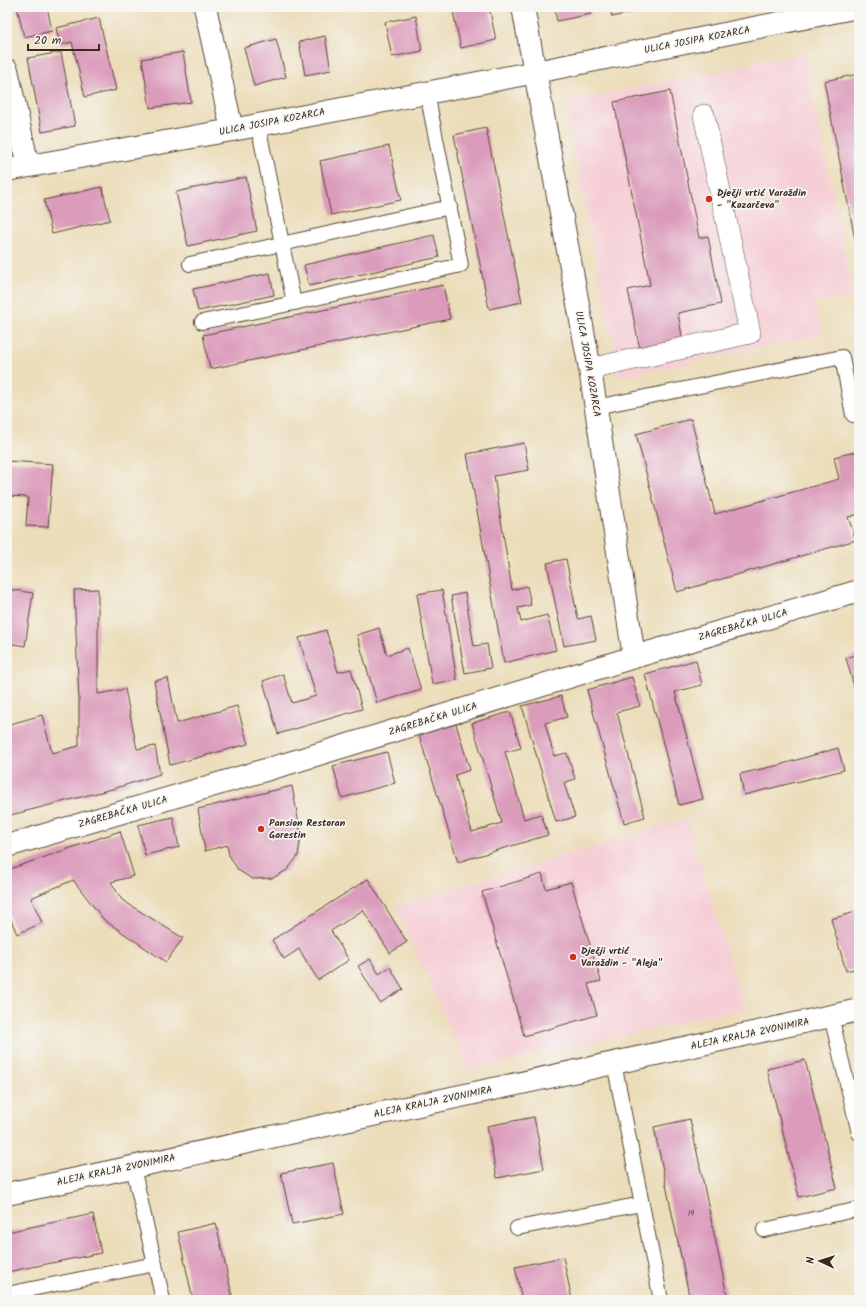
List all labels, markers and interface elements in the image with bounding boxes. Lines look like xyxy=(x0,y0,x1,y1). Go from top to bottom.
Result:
street label: ULICA JOSIPA KOZARCA xyxy=(643,22,751,58)
scale bar xyxy=(28,26,99,52)
text: 20 m xyxy=(34,31,62,50)
street label: ULICA JOSIPA KOZARCA xyxy=(218,104,326,140)
place label: Dječji vrtić Varaždin - "Kozarčeva" xyxy=(717,185,807,213)
marker: Dječji vrtić Varaždin - "Kozarčeva" xyxy=(704,194,714,204)
street label: ULICA JOSIPA KOZARCA xyxy=(571,310,605,418)
street label: ZAGREBAČKA ULICA xyxy=(697,605,789,645)
street label: ZAGREBAČKA ULICA xyxy=(387,698,479,740)
street label: ZAGREBAČKA ULICA xyxy=(77,792,169,832)
place label: Pansion Restoran Garestin xyxy=(269,815,346,843)
marker: Pansion Restoran Garestin xyxy=(256,824,266,834)
place label: Dječji vrtić Varaždin - "Aleja" xyxy=(581,943,663,971)
marker: Dječji vrtić Varaždin - "Aleja" xyxy=(568,952,578,962)
street label: ALEJA KRALJA ZVONIMIRA xyxy=(689,1014,811,1054)
street label: ALEJA KRALJA ZVONIMIRA xyxy=(372,1082,494,1122)
street label: ALEJA KRALJA ZVONIMIRA xyxy=(55,1150,177,1190)
house number: 19 xyxy=(688,1207,694,1220)
north arrow xyxy=(800,1241,840,1281)
text: N xyxy=(802,1256,820,1264)

